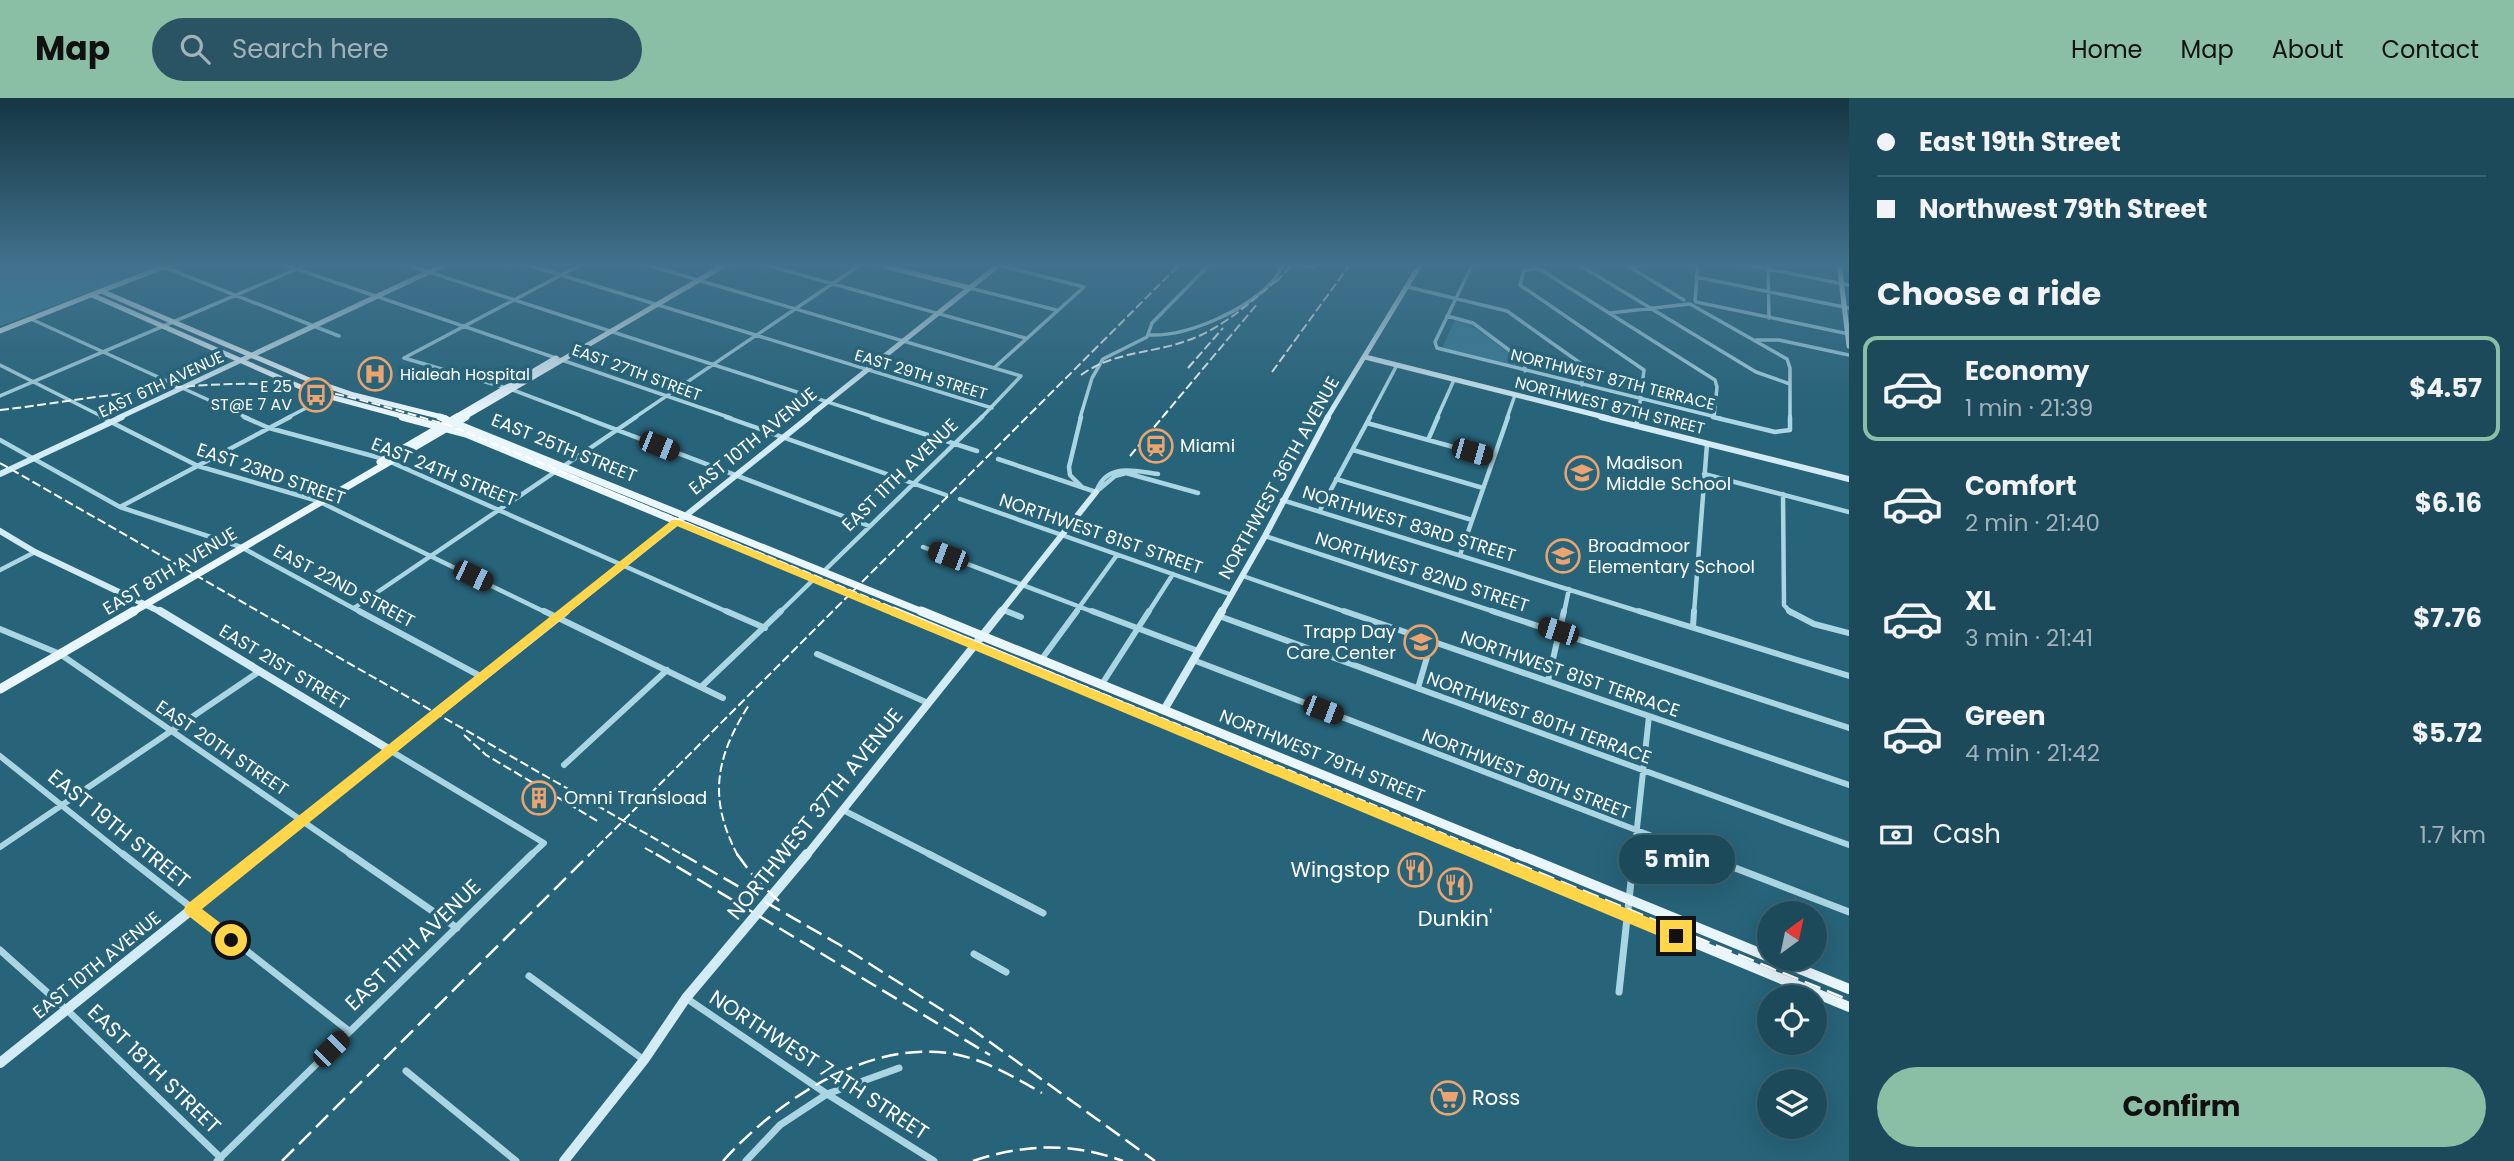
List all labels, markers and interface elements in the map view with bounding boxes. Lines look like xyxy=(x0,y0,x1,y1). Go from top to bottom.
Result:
search box xyxy=(152,18,642,81)
text: Map xyxy=(35,25,110,72)
icon: search xyxy=(176,30,214,68)
text: Search here xyxy=(232,31,389,67)
text: Home xyxy=(2071,33,2143,66)
text: Map xyxy=(2181,33,2234,66)
text: About xyxy=(2272,33,2343,66)
text: Contact xyxy=(2381,33,2479,66)
text: East 19th Street xyxy=(1919,124,2121,160)
text: Northwest 79th Street xyxy=(1919,191,2207,227)
text: Choose a ride xyxy=(1877,271,2101,316)
street label: EAST 27TH STREET xyxy=(569,338,705,407)
street label: EAST 29TH STREET xyxy=(852,343,990,406)
street label: NORTHWEST 87TH TERRACE xyxy=(1508,343,1718,416)
street label: EAST 6TH AVENUE xyxy=(95,345,227,424)
text: Economy xyxy=(1965,353,2089,389)
hospital icon: Hialeah Hospital xyxy=(356,355,394,393)
icon: car xyxy=(1881,357,1944,420)
place label: Hialeah Hospital xyxy=(400,363,530,386)
text: $4.57 xyxy=(2409,370,2482,406)
street label: NORTHWEST 87TH STREET xyxy=(1512,371,1708,440)
street label: NORTHWEST 36TH AVENUE xyxy=(1212,372,1345,584)
place label: E 25 ST@E 7 AV xyxy=(211,375,292,416)
bus stop icon: E 25 ST@E 7 AV xyxy=(297,376,335,414)
street label: EAST 10TH AVENUE xyxy=(683,381,822,500)
text: 1 min · 21:39 xyxy=(1965,392,2093,424)
street label: EAST 25TH STREET xyxy=(488,407,641,488)
street label: EAST 11TH AVENUE xyxy=(836,413,963,537)
station icon: Miami xyxy=(1137,427,1175,465)
car xyxy=(636,428,683,464)
street label: EAST 24TH STREET xyxy=(368,431,521,512)
place label: Miami xyxy=(1180,433,1235,458)
street label: EAST 23RD STREET xyxy=(194,436,349,511)
car xyxy=(1449,436,1496,468)
place label: Madison Middle School xyxy=(1606,450,1731,496)
school or university icon: Madison Middle School xyxy=(1563,454,1601,492)
text: Comfort xyxy=(1965,468,2077,504)
icon: car xyxy=(1881,472,1944,535)
street label: NORTHWEST 83RD STREET xyxy=(1299,479,1519,568)
text: $6.16 xyxy=(2415,485,2482,521)
street label: NORTHWEST 81ST STREET xyxy=(996,487,1206,580)
text: 2 min · 21:40 xyxy=(1965,507,2100,539)
street label: EAST 8TH AVENUE xyxy=(98,521,241,621)
street label: NORTHWEST 82ND STREET xyxy=(1312,525,1532,618)
place label: Broadmoor Elementary School xyxy=(1588,533,1755,579)
school or university icon: Broadmoor Elementary School xyxy=(1544,537,1582,575)
street label: EAST 22ND STREET xyxy=(269,538,420,634)
car xyxy=(925,539,972,573)
car xyxy=(450,557,497,595)
text: XL xyxy=(1965,583,1996,619)
icon: car xyxy=(1881,587,1944,650)
text: $7.76 xyxy=(2413,600,2482,636)
car xyxy=(1535,615,1582,647)
street label: EAST 21ST STREET xyxy=(215,618,354,715)
place label: Trapp Day Care Center xyxy=(1286,619,1396,665)
text: 3 min · 21:41 xyxy=(1965,622,2093,654)
school or university icon: Trapp Day Care Center xyxy=(1402,623,1440,661)
street label: NORTHWEST 81ST TERRACE xyxy=(1457,624,1683,723)
street label: NORTHWEST 80TH TERRACE xyxy=(1423,665,1655,770)
car xyxy=(1300,693,1347,727)
street label: EAST 20TH STREET xyxy=(151,694,294,801)
text: Green xyxy=(1965,698,2046,734)
street label: NORTHWEST 37TH AVENUE xyxy=(720,702,909,926)
icon: car xyxy=(1881,702,1944,765)
street label: NORTHWEST 79TH STREET xyxy=(1216,703,1429,808)
text: $5.72 xyxy=(2412,715,2482,751)
street label: NORTHWEST 80TH STREET xyxy=(1419,722,1634,825)
text: 4 min · 21:42 xyxy=(1965,737,2100,769)
street label: EAST 19TH STREET xyxy=(42,762,196,895)
building icon: Omni Transload xyxy=(520,779,558,817)
place label: Omni Transload xyxy=(564,785,707,810)
icon: cash xyxy=(1877,816,1915,854)
text: Cash xyxy=(1933,816,2001,852)
text: 1.7 km xyxy=(2420,819,2486,851)
callout: 5 min xyxy=(1618,834,1734,884)
text: 5 min xyxy=(1644,843,1710,875)
restaurant icon: Wingstop xyxy=(1396,851,1434,889)
place label: Wingstop xyxy=(1290,855,1390,884)
restaurant icon: Dunkin' xyxy=(1436,866,1474,904)
street label: EAST 11TH AVENUE xyxy=(339,872,487,1017)
north arrow xyxy=(1757,901,1827,971)
map controls xyxy=(1757,901,1827,1139)
place label: Dunkin' xyxy=(1418,904,1492,933)
street label: EAST 10TH AVENUE xyxy=(27,905,166,1024)
route end xyxy=(1660,920,1692,952)
route start xyxy=(215,924,247,956)
street label: NORTHWEST 74TH STREET xyxy=(704,983,935,1146)
button: locate xyxy=(1757,985,1827,1055)
street label: EAST 18TH STREET xyxy=(81,997,227,1140)
car xyxy=(309,1027,354,1071)
button: Confirm xyxy=(1877,1067,2486,1147)
button: layers xyxy=(1757,1069,1827,1139)
supermarket icon: Ross xyxy=(1429,1079,1467,1117)
place label: Ross xyxy=(1472,1083,1520,1112)

